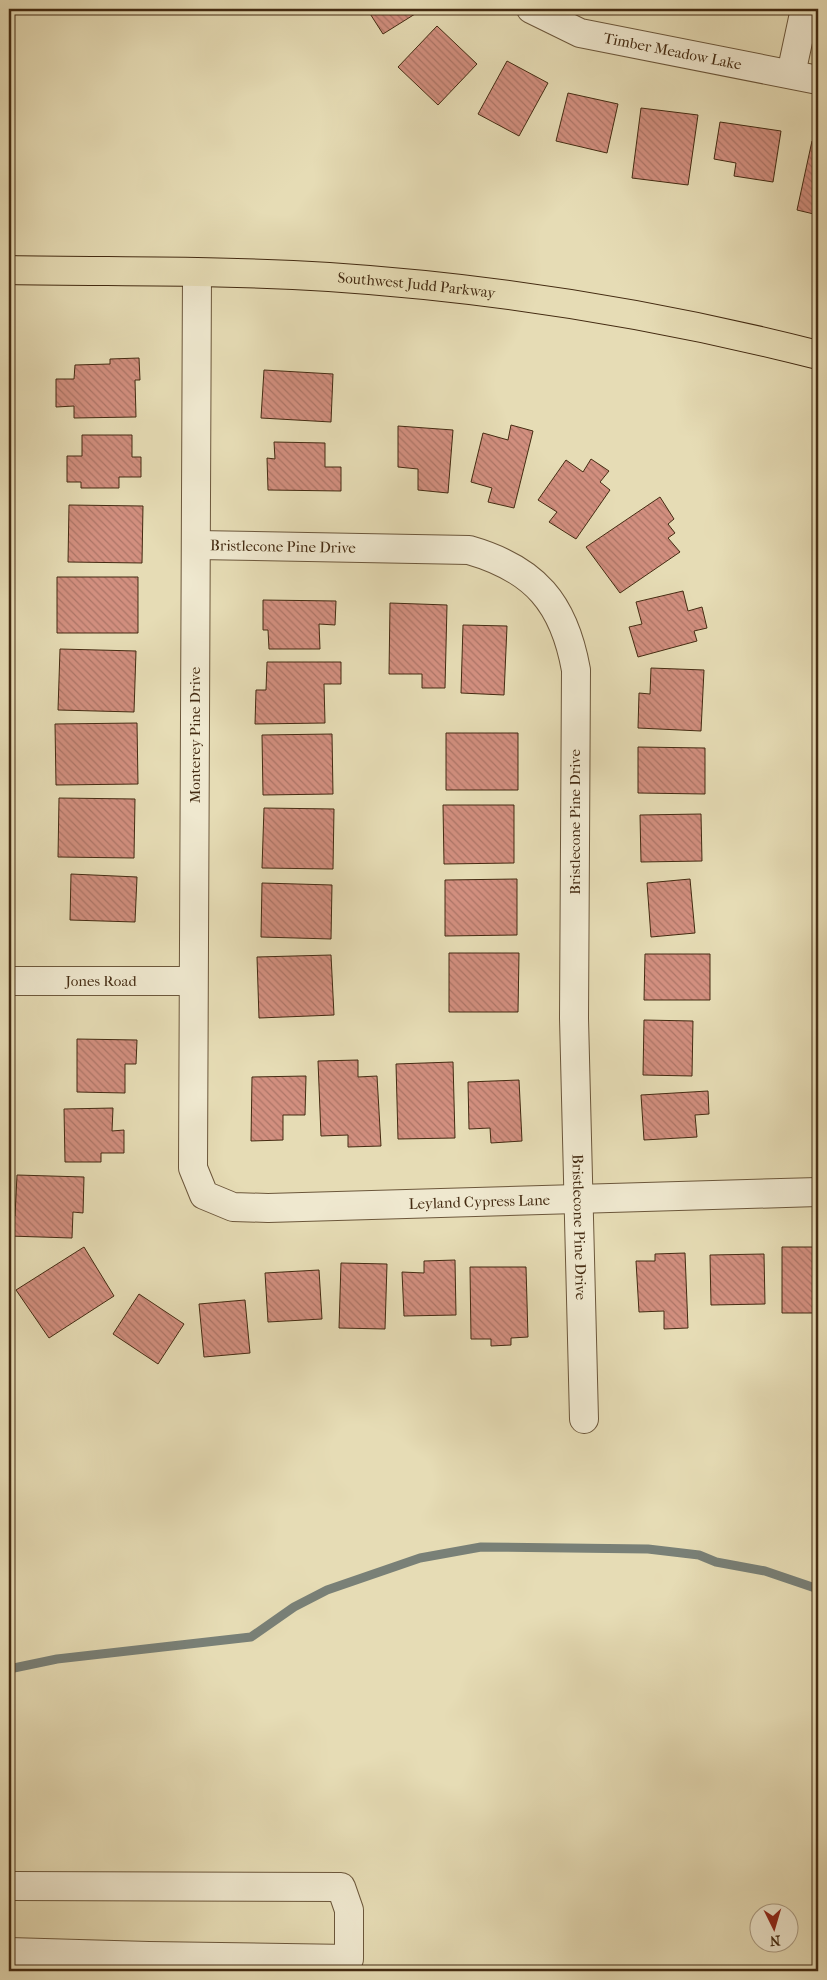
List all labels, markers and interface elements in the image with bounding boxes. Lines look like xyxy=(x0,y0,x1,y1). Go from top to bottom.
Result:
street label: Timber Meadow Lake xyxy=(602,29,744,74)
street label: Southwest Judd Parkway xyxy=(337,269,498,302)
street label: Bristlecone Pine Drive xyxy=(210,536,357,557)
street label: Monterey Pine Drive xyxy=(186,666,204,803)
street label: Bristlecone Pine Drive xyxy=(566,749,584,895)
street label: Jones Road xyxy=(64,972,137,990)
street label: Bristlecone Pine Drive xyxy=(568,1154,590,1301)
street label: Leyland Cypress Lane xyxy=(408,1191,551,1213)
north arrow xyxy=(750,1902,800,1952)
text: N xyxy=(769,1932,781,1949)

